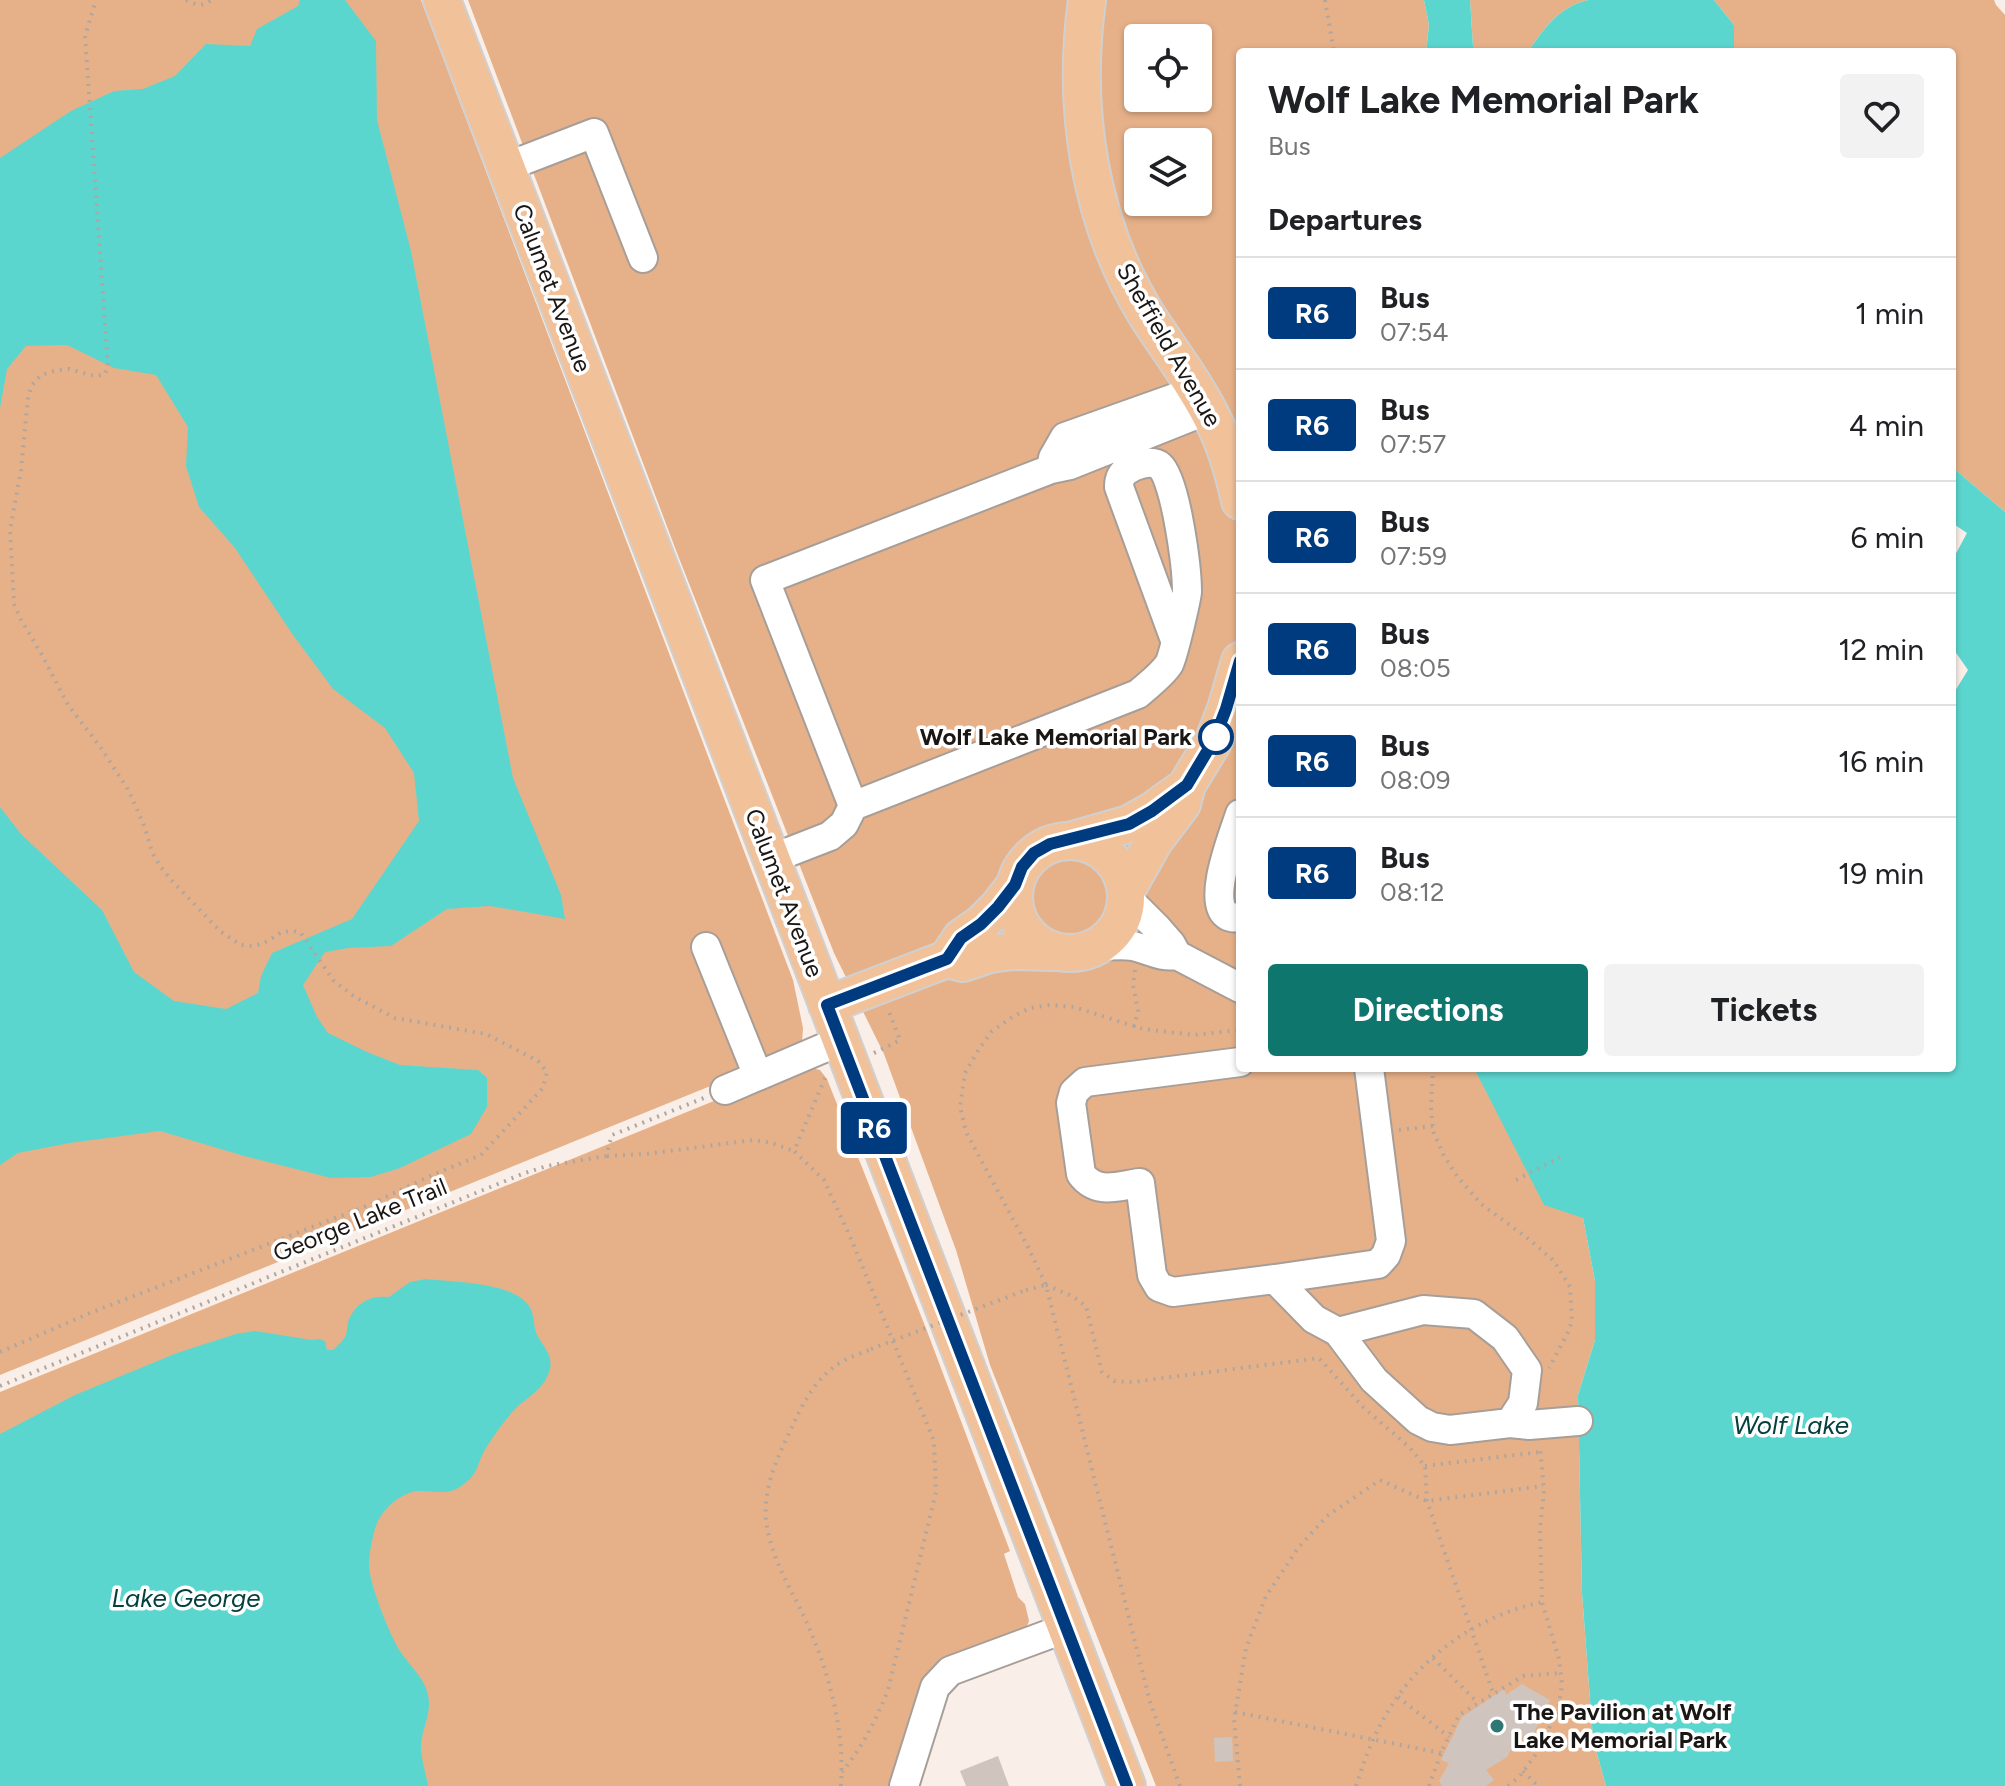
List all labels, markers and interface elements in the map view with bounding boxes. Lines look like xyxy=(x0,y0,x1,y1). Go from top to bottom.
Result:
map controls xyxy=(1124,24,1212,216)
button: locate xyxy=(1124,24,1212,112)
button: heart xyxy=(1840,74,1924,158)
text: Wolf Lake Memorial Park xyxy=(1268,77,1699,123)
button: layers xyxy=(1124,128,1212,216)
text: Bus xyxy=(1268,130,1311,162)
street label: Calumet Avenue xyxy=(507,200,598,376)
text: Departures xyxy=(1268,201,1422,238)
street label: Sheffield Avenue xyxy=(1111,258,1228,432)
text: Bus xyxy=(1380,279,1429,316)
text: 1 min xyxy=(1855,295,1924,332)
text: R6 xyxy=(1295,296,1329,330)
text: 07:54 xyxy=(1380,316,1448,348)
text: Bus xyxy=(1380,391,1429,428)
text: 4 min xyxy=(1849,407,1924,444)
text: R6 xyxy=(1295,408,1329,442)
text: 07:57 xyxy=(1380,428,1446,460)
text: Bus xyxy=(1380,503,1429,540)
text: 6 min xyxy=(1850,519,1924,556)
text: R6 xyxy=(1295,520,1329,554)
text: 07:59 xyxy=(1380,540,1447,572)
text: Bus xyxy=(1380,615,1429,652)
text: 12 min xyxy=(1838,631,1924,668)
text: R6 xyxy=(1295,632,1329,666)
text: 08:05 xyxy=(1380,652,1451,684)
marker: Wolf Lake Memorial Park xyxy=(1199,720,1233,754)
place label: Wolf Lake Memorial Park xyxy=(920,722,1192,751)
text: Bus xyxy=(1380,727,1429,764)
text: 16 min xyxy=(1838,743,1924,780)
text: R6 xyxy=(1295,744,1329,778)
text: 08:09 xyxy=(1380,764,1451,796)
street label: Calumet Avenue xyxy=(739,805,830,981)
text: Bus xyxy=(1380,839,1429,876)
text: 19 min xyxy=(1838,855,1924,892)
text: R6 xyxy=(1295,856,1329,890)
text: 08:12 xyxy=(1380,876,1444,908)
button: Directions xyxy=(1268,964,1588,1056)
button: Tickets xyxy=(1604,964,1924,1056)
line badge: R6 xyxy=(838,1102,910,1154)
text: R6 xyxy=(857,1111,891,1145)
street label: George Lake Trail xyxy=(269,1171,451,1268)
water label: Wolf Lake xyxy=(1733,1409,1849,1441)
water label: Lake George xyxy=(111,1582,261,1614)
place label: The Pavilion at Wolf Lake Memorial Park xyxy=(1513,1697,1732,1754)
marker: The Pavilion at Wolf Lake Memorial Park xyxy=(1488,1717,1506,1735)

